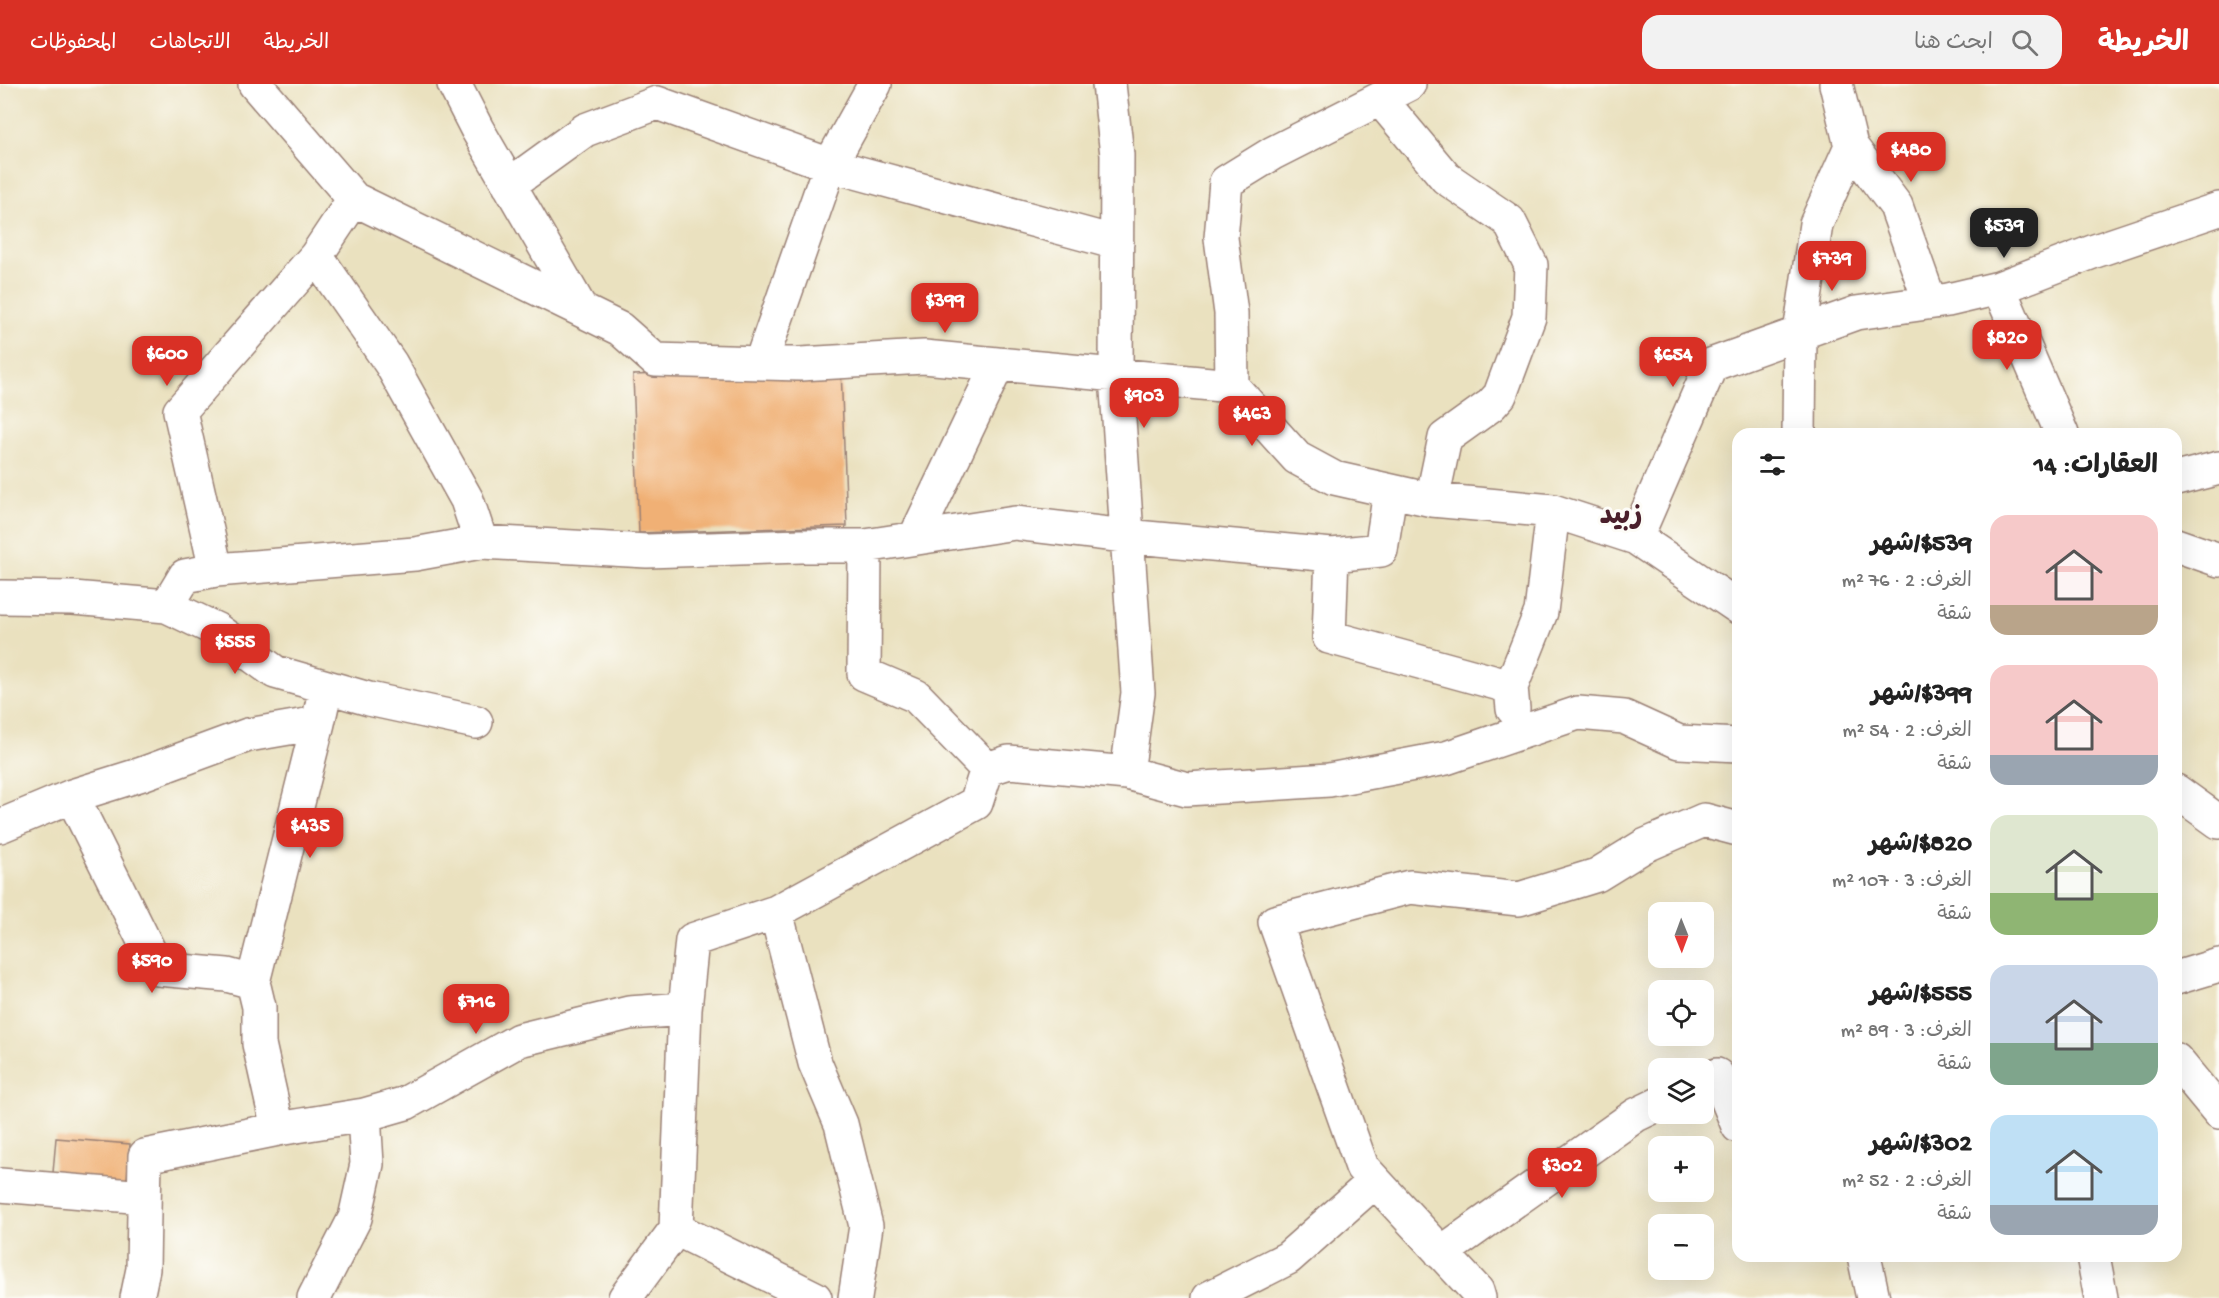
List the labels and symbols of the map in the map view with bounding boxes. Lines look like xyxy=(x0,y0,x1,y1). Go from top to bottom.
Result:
pin: $480 xyxy=(1875,132,1947,183)
pin: $539 xyxy=(1968,208,2040,259)
pin: $739 xyxy=(1796,241,1868,292)
pin: $399 xyxy=(909,283,981,334)
pin: $820 xyxy=(1971,320,2043,371)
pin: $600 xyxy=(131,336,203,387)
pin: $654 xyxy=(1637,337,1709,388)
pin: $903 xyxy=(1108,378,1180,429)
pin: $463 xyxy=(1216,396,1288,447)
district label: زبيد xyxy=(1600,501,1642,534)
pin: $555 xyxy=(199,624,271,675)
pin: $435 xyxy=(274,808,346,859)
north arrow xyxy=(1648,902,1714,968)
pin: $590 xyxy=(116,943,188,994)
pin: $716 xyxy=(440,984,512,1035)
pin: $302 xyxy=(1526,1148,1598,1199)

